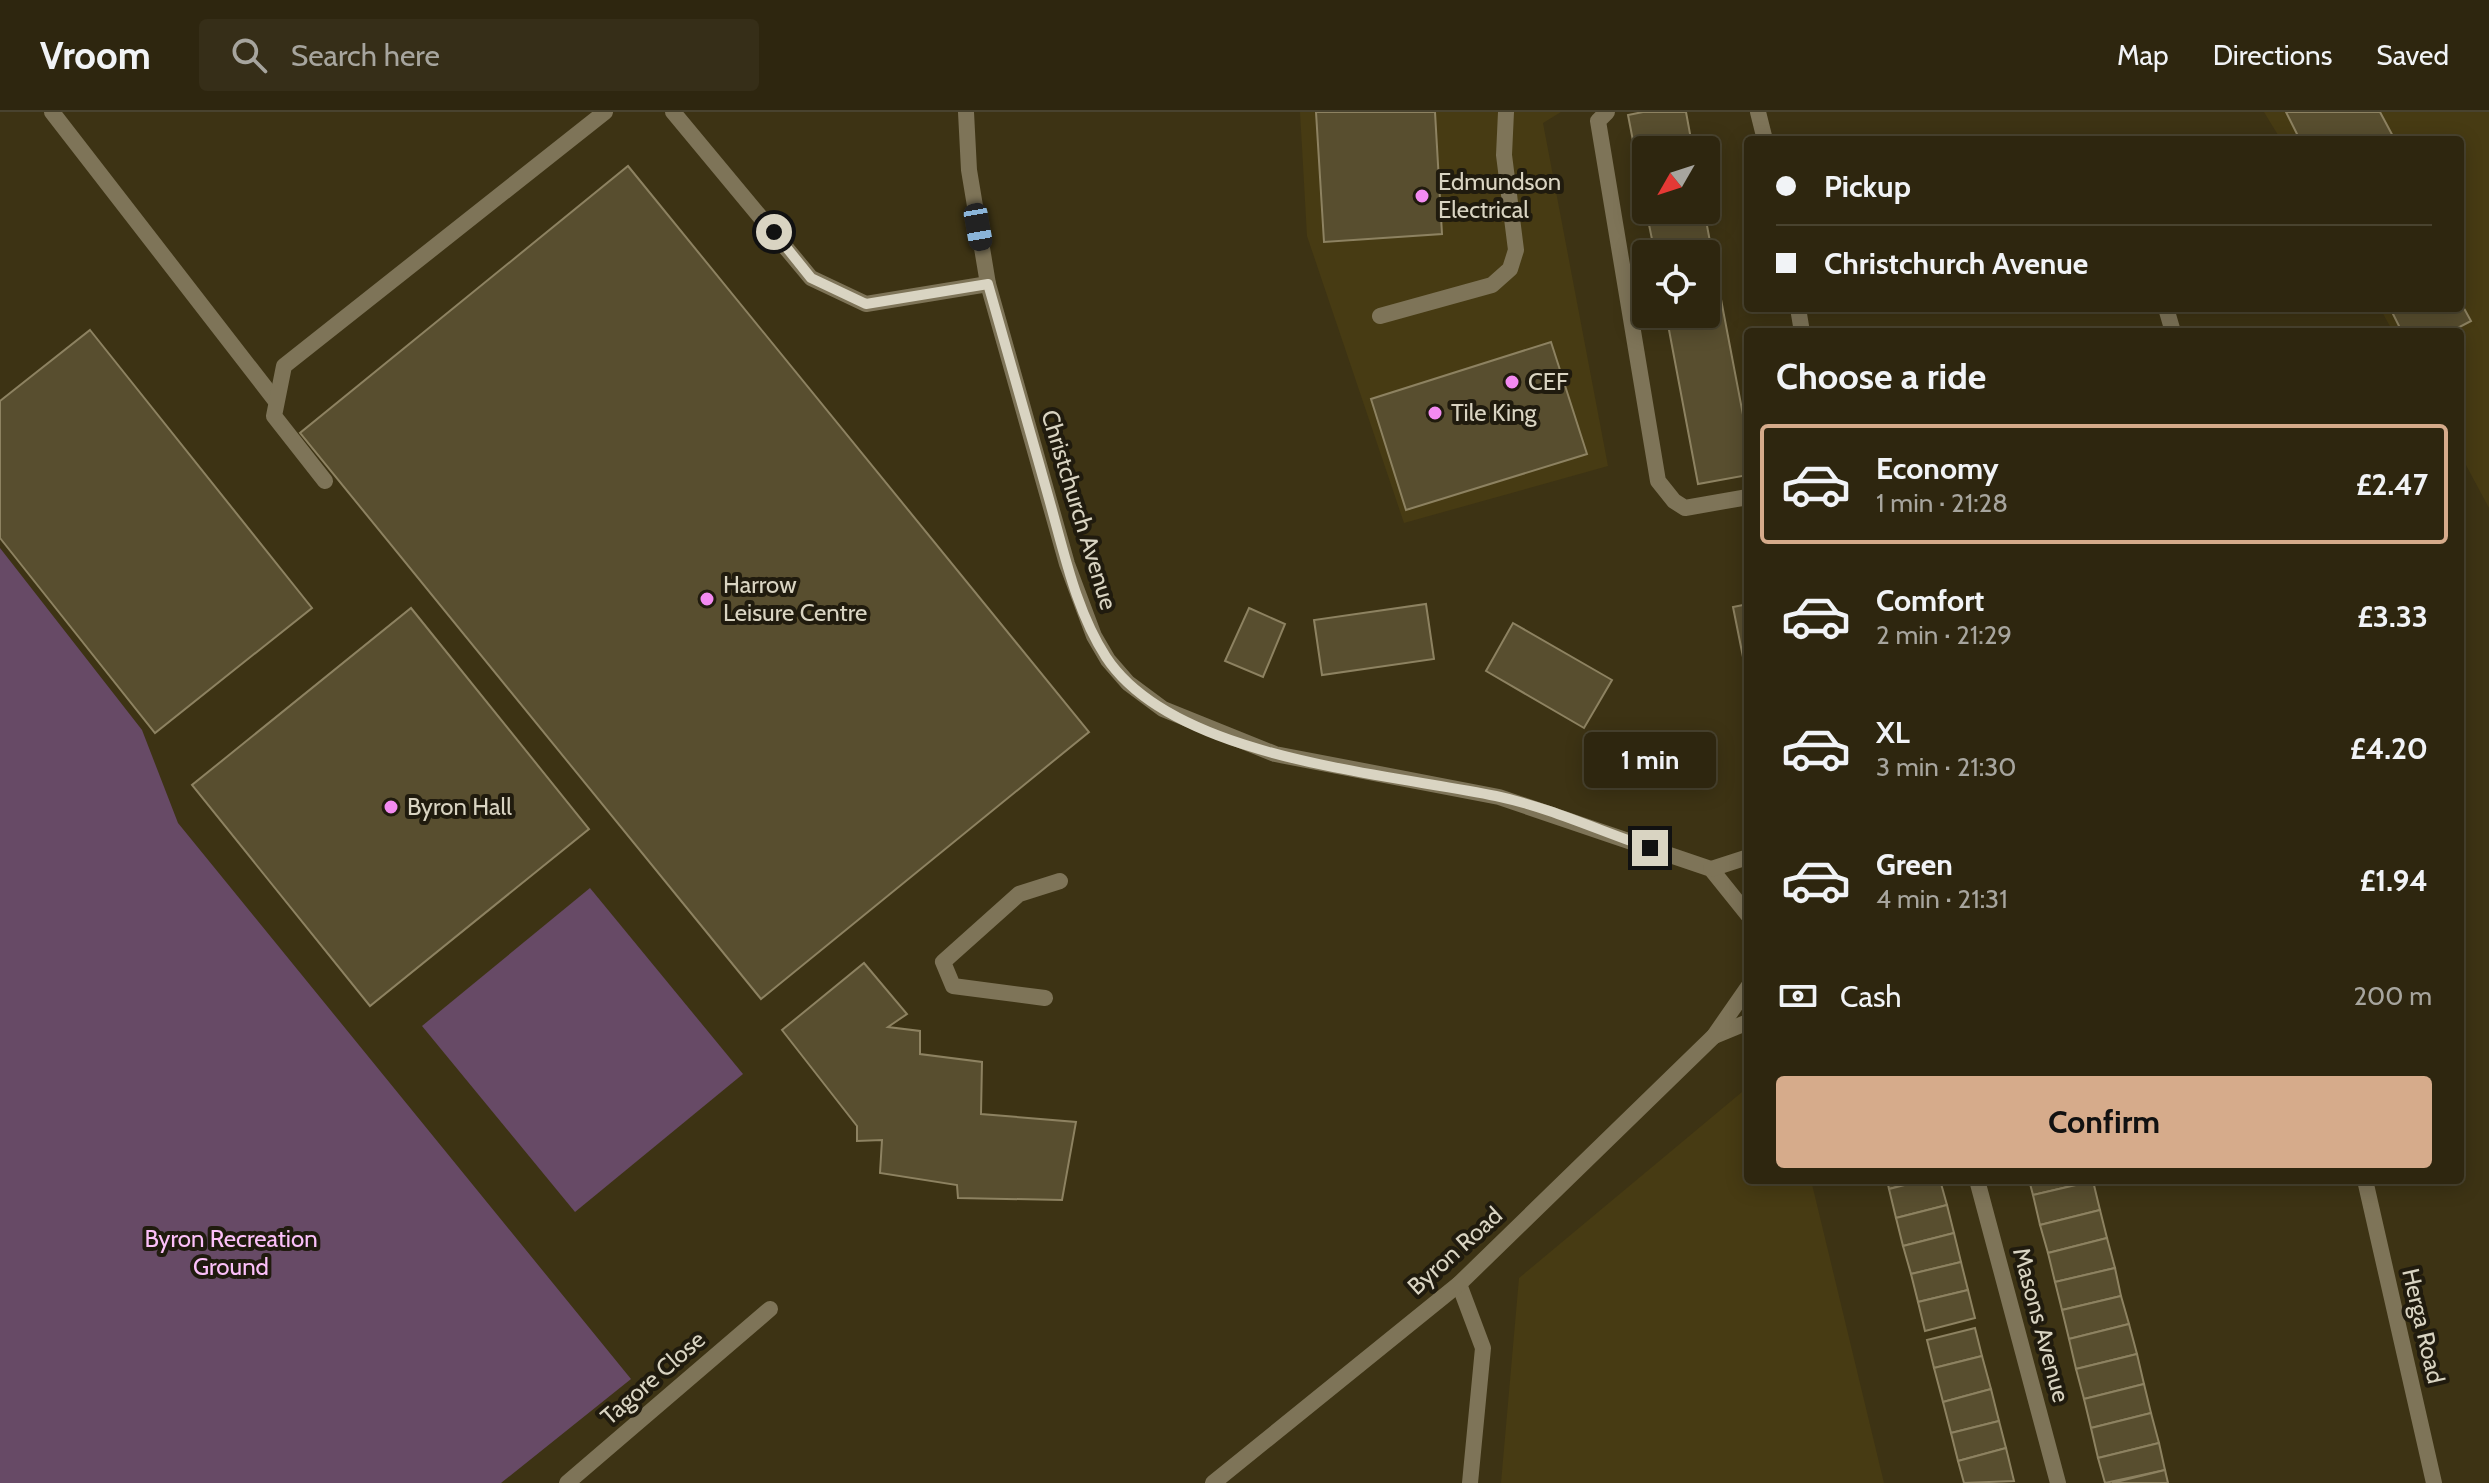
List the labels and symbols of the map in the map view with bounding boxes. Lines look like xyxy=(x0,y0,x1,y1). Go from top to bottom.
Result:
north arrow xyxy=(1632,136,1720,224)
place label: Edmundson Electrical xyxy=(1438,167,1561,224)
marker: Edmundson Electrical xyxy=(1413,187,1431,205)
car xyxy=(962,201,994,253)
route start xyxy=(756,214,792,250)
place label: CEF xyxy=(1528,367,1569,396)
marker: CEF xyxy=(1503,373,1521,391)
place label: Tile King xyxy=(1451,398,1538,427)
marker: Tile King xyxy=(1426,404,1444,422)
street label: Christchurch Avenue xyxy=(1035,406,1124,613)
place label: Harrow Leisure Centre xyxy=(723,570,867,627)
marker: Harrow Leisure Centre xyxy=(698,590,716,608)
callout: 1 min xyxy=(1584,732,1716,788)
place label: Byron Hall xyxy=(407,792,512,821)
marker: Byron Hall xyxy=(382,798,400,816)
route end xyxy=(1632,830,1668,866)
street label: Byron Road xyxy=(1401,1201,1508,1301)
park label: Byron Recreation Ground xyxy=(144,1224,318,1281)
street label: Masons Avenue xyxy=(2007,1244,2076,1405)
street label: Herga Road xyxy=(2396,1265,2451,1386)
street label: Tagore Close xyxy=(595,1324,711,1431)

